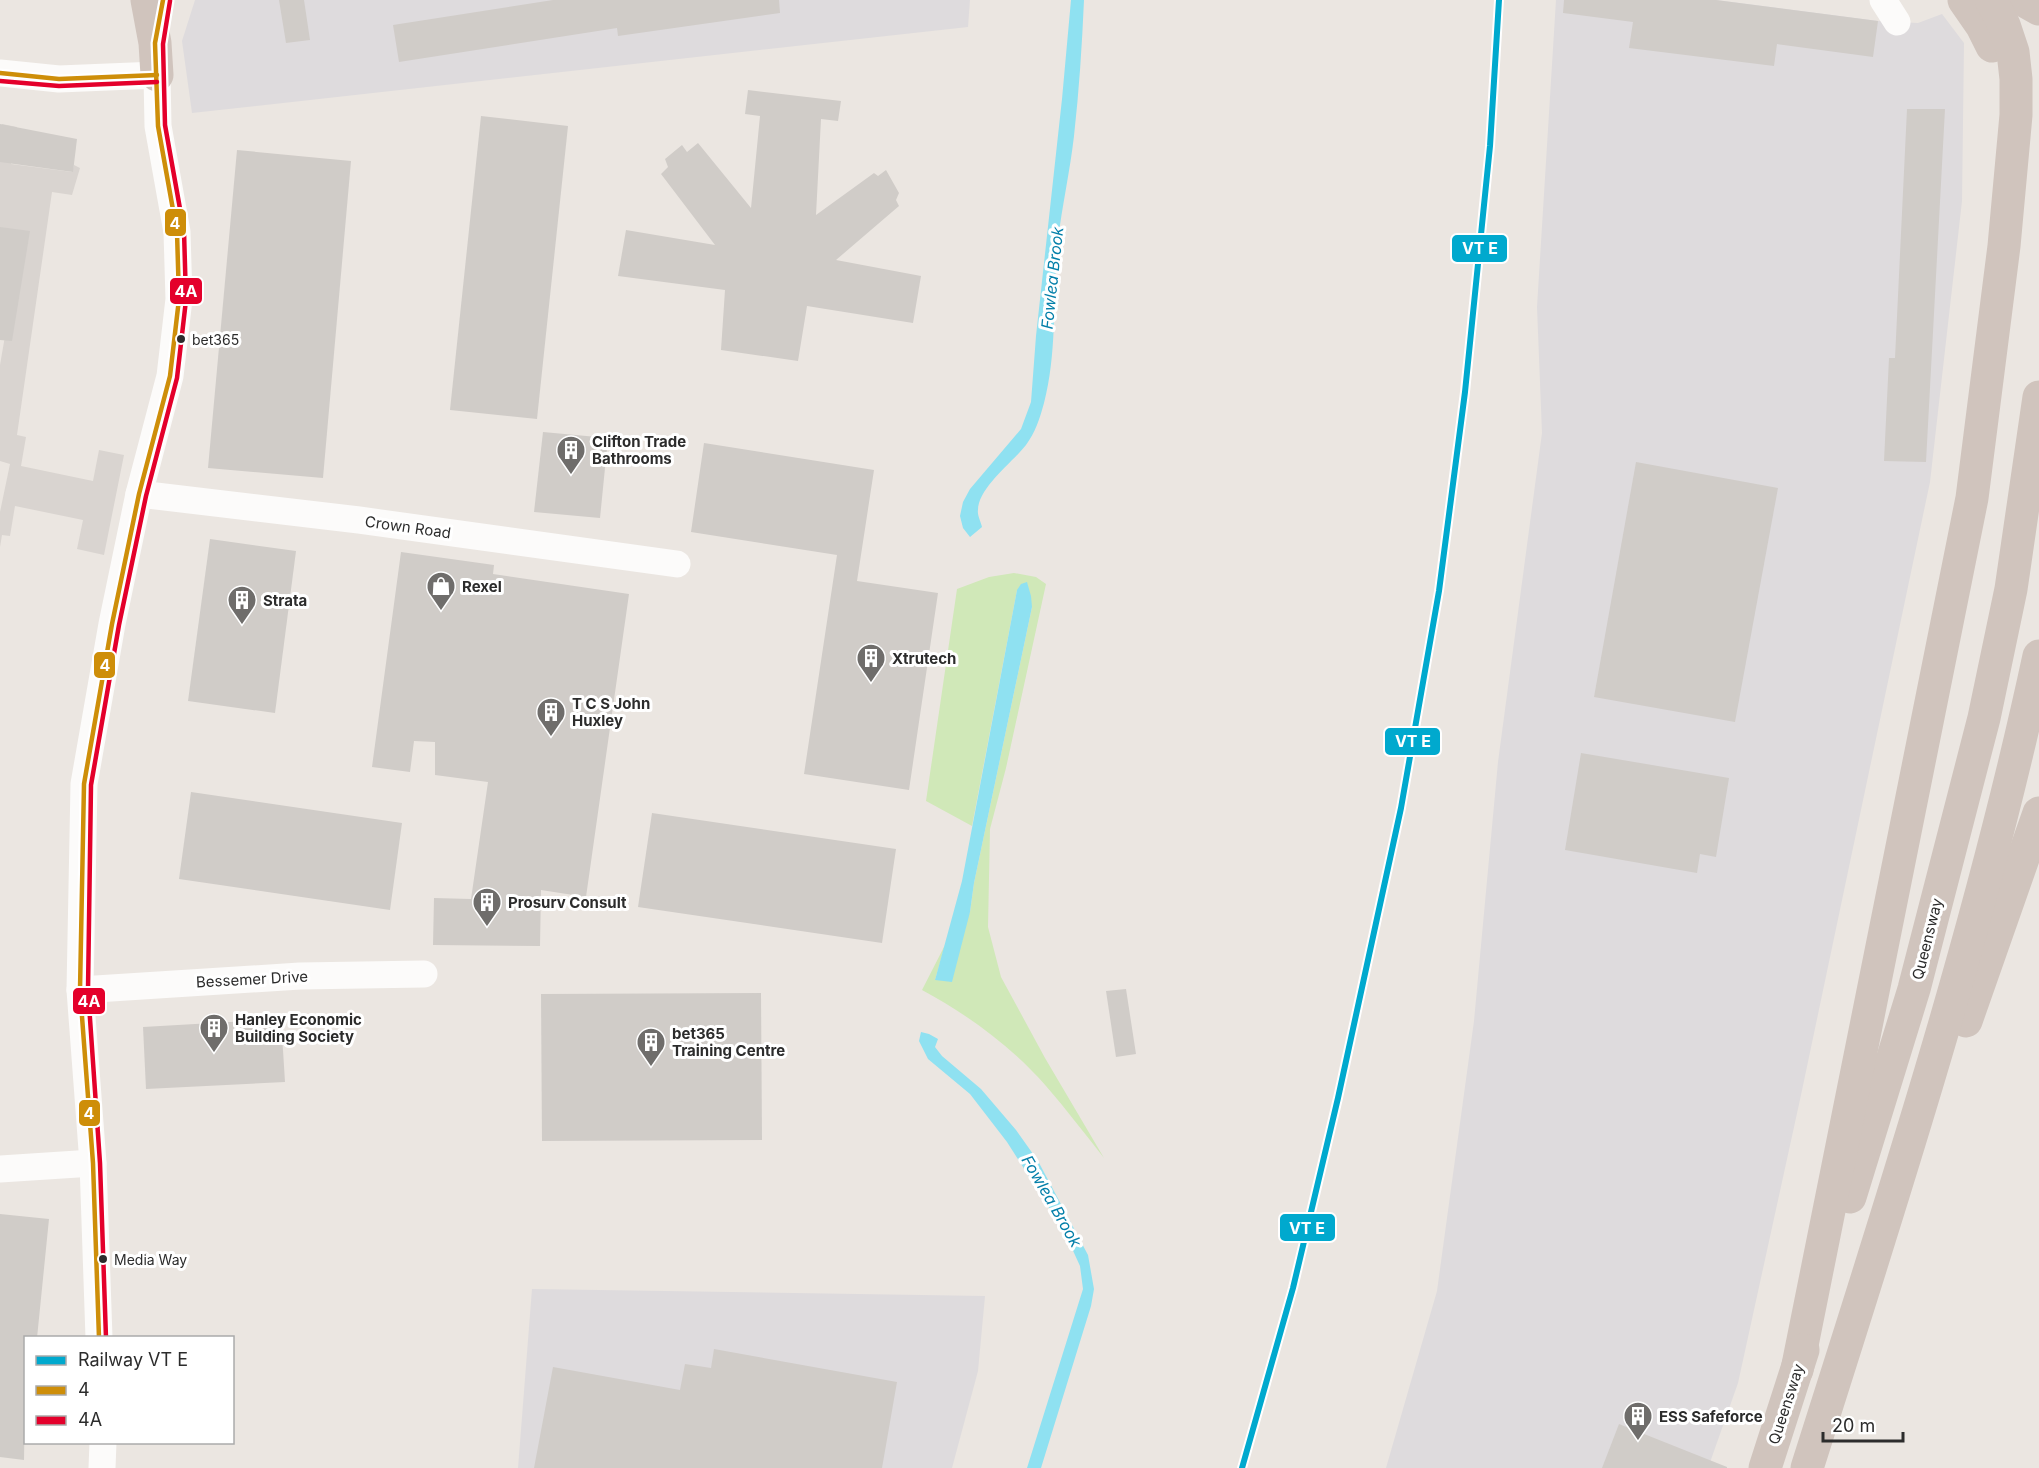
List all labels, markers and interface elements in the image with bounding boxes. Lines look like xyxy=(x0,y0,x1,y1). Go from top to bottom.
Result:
line badge: 4 xyxy=(164,208,187,237)
text: 4 xyxy=(170,213,181,233)
water label: Fowlea Brook xyxy=(1037,226,1067,330)
line badge: VT E xyxy=(1451,234,1508,263)
text: VT E xyxy=(1462,238,1498,258)
line badge: 4A xyxy=(169,277,203,305)
text: 4A xyxy=(175,281,197,301)
place label: bet365 xyxy=(192,331,239,348)
marker: bet365 xyxy=(175,333,187,345)
place label: Clifton Trade Bathrooms xyxy=(592,432,686,468)
building icon: Clifton Trade Bathrooms xyxy=(555,434,587,476)
street label: Crown Road xyxy=(364,512,452,542)
shop icon: Rexel xyxy=(425,570,457,612)
place label: Rexel xyxy=(462,577,502,596)
building icon: Strata xyxy=(226,584,258,626)
place label: Strata xyxy=(263,591,307,610)
building icon: Xtrutech xyxy=(855,642,887,684)
place label: Xtrutech xyxy=(892,649,956,668)
line badge: 4 xyxy=(93,651,116,679)
text: 4 xyxy=(100,655,111,675)
place label: T C S John Huxley xyxy=(572,694,650,730)
building icon: T C S John Huxley xyxy=(535,696,567,738)
line badge: VT E xyxy=(1384,727,1441,756)
text: VT E xyxy=(1395,731,1431,751)
building icon: Prosurv Consult xyxy=(471,886,503,928)
place label: Prosurv Consult xyxy=(508,893,627,912)
street label: Queensway xyxy=(1908,896,1946,982)
street label: Bessemer Drive xyxy=(196,967,308,991)
line badge: 4A xyxy=(72,987,106,1015)
text: 4A xyxy=(78,991,100,1011)
place label: Hanley Economic Building Society xyxy=(235,1010,362,1046)
building icon: Hanley Economic Building Society xyxy=(198,1012,230,1054)
place label: bet365 Training Centre xyxy=(672,1024,785,1060)
building icon: bet365 Training Centre xyxy=(635,1026,667,1068)
line badge: 4 xyxy=(78,1099,101,1127)
text: 4 xyxy=(84,1103,95,1123)
water label: Fowlea Brook xyxy=(1018,1151,1086,1251)
line badge: VT E xyxy=(1279,1213,1336,1242)
text: VT E xyxy=(1289,1218,1325,1238)
place label: Media Way xyxy=(114,1251,187,1268)
marker: Media Way xyxy=(97,1253,109,1265)
legend xyxy=(24,1336,234,1444)
text: Railway VT E xyxy=(78,1349,188,1370)
street label: Queensway xyxy=(1764,1361,1808,1447)
text: 4 xyxy=(78,1379,90,1400)
building icon: ESS Safeforce xyxy=(1622,1400,1654,1442)
scale bar xyxy=(1823,1405,1902,1443)
place label: ESS Safeforce xyxy=(1659,1407,1763,1426)
text: 4A xyxy=(78,1409,102,1430)
text: 20 m xyxy=(1832,1415,1875,1436)

